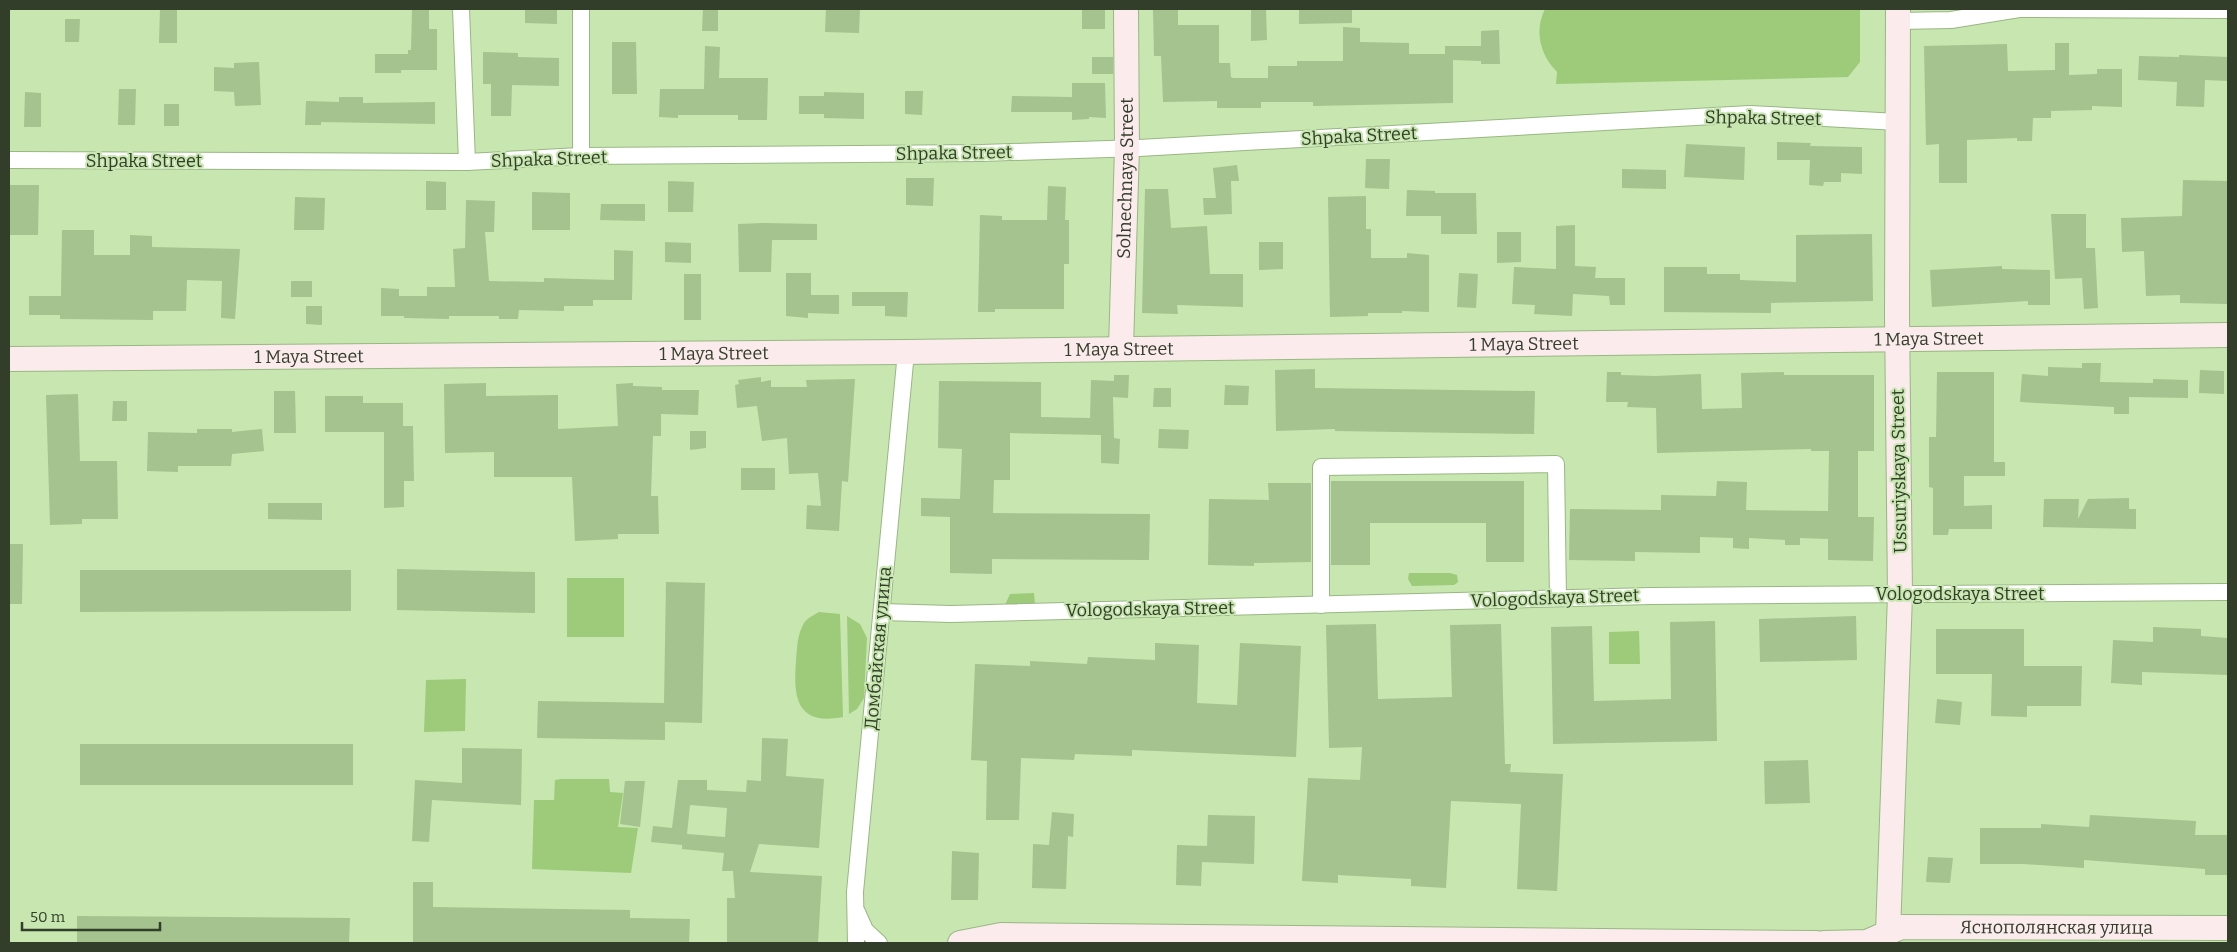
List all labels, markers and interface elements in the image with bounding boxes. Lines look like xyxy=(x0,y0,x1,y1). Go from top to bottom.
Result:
street label: Solnechnaya Street xyxy=(1113,97,1138,259)
street label: Shpaka Street xyxy=(1705,106,1822,130)
street label: Shpaka Street xyxy=(1300,122,1418,150)
street label: Shpaka Street xyxy=(896,141,1013,165)
street label: Shpaka Street xyxy=(490,146,608,172)
street label: Shpaka Street xyxy=(86,150,203,172)
street label: 1 Maya Street xyxy=(1874,327,1984,351)
street label: 1 Maya Street xyxy=(1469,332,1579,356)
street label: 1 Maya Street xyxy=(1064,338,1174,361)
street label: 1 Maya Street xyxy=(659,342,769,365)
street label: 1 Maya Street xyxy=(254,345,364,368)
street label: Ussuriyskaya Street xyxy=(1887,388,1911,553)
street label: Домбайская улица xyxy=(860,565,896,731)
street label: Vologodskaya Street xyxy=(1876,583,2045,605)
street label: Vologodskaya Street xyxy=(1470,584,1640,612)
street label: Vologodskaya Street xyxy=(1065,597,1235,621)
scale bar xyxy=(22,900,160,932)
text: 50 m xyxy=(30,908,66,926)
street label: Яснополянская улица xyxy=(1960,916,2153,939)

